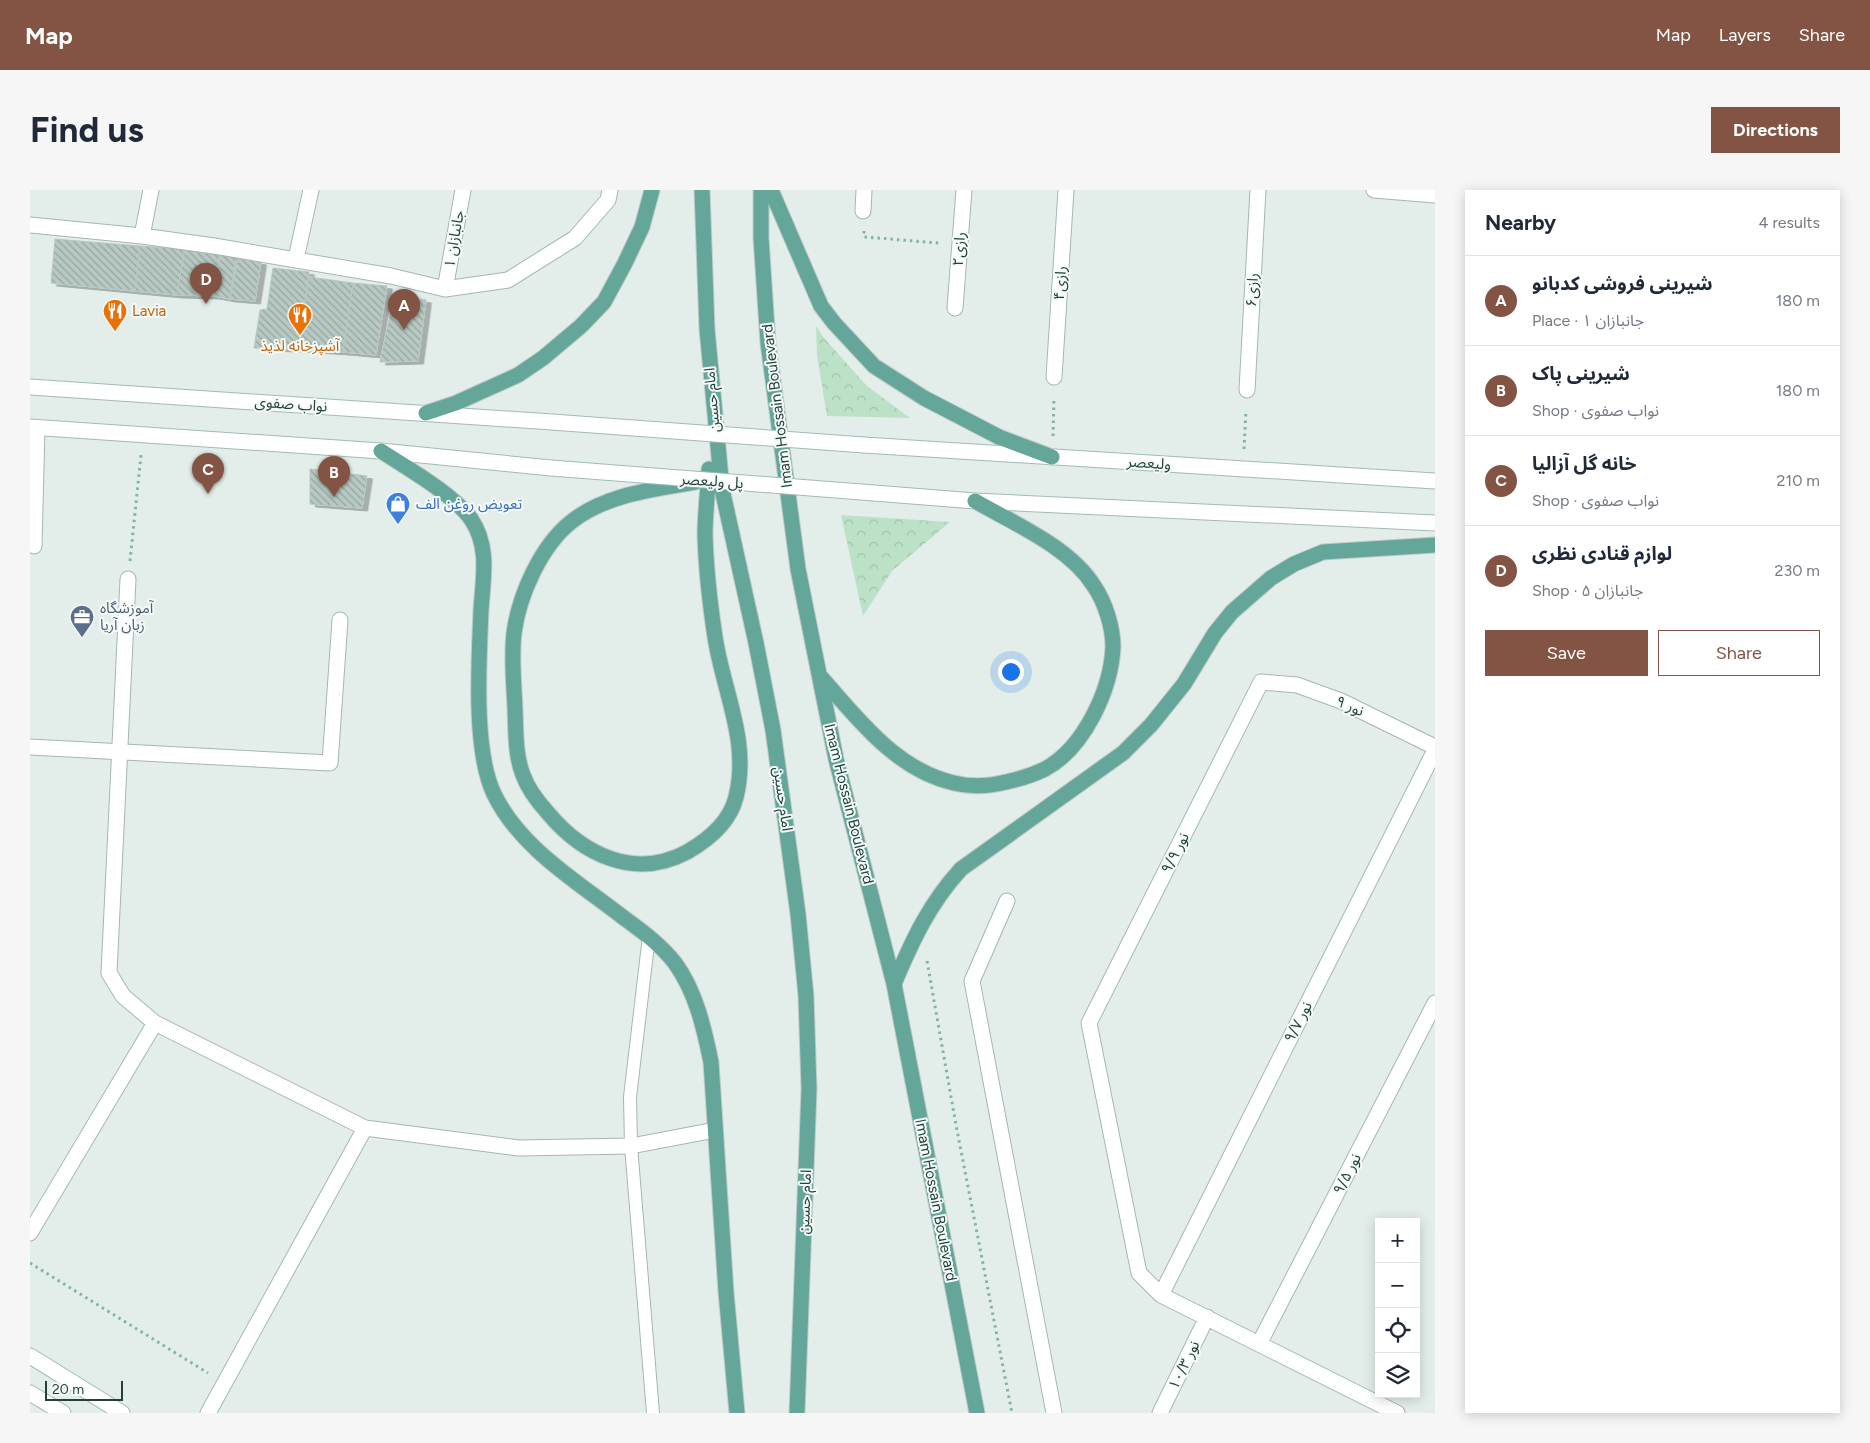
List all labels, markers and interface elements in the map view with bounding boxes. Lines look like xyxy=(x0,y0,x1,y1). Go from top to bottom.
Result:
text: Map xyxy=(25,21,73,50)
text: Map xyxy=(1656,24,1691,46)
text: Layers xyxy=(1719,24,1771,46)
text: Share xyxy=(1799,24,1845,46)
button: Directions xyxy=(1711,107,1840,153)
text: Find us xyxy=(30,109,144,151)
street label: جانبازان ۱ xyxy=(440,209,468,269)
text: Nearby xyxy=(1485,210,1556,235)
text: 4 results xyxy=(1759,213,1820,232)
street label: رازی۲ xyxy=(949,231,969,267)
pin: D xyxy=(190,263,222,304)
street label: رازی۴ xyxy=(1050,265,1070,301)
street label: رازی۶ xyxy=(1242,272,1262,308)
text: شیرینی فروشی کدبانو xyxy=(1532,272,1713,295)
pin: A xyxy=(388,289,420,330)
text: A xyxy=(1495,291,1507,310)
text: 180 m xyxy=(1776,291,1820,310)
restaurant icon: Lavia xyxy=(102,298,128,332)
place label: Lavia xyxy=(132,302,166,320)
restaurant icon: آشپزخانه لذیذ xyxy=(287,302,313,336)
text: Place · جانبازان ۱ xyxy=(1532,311,1644,330)
street label: Imam Hossain Boulevard xyxy=(758,323,796,489)
place label: آشپزخانه لذیذ xyxy=(261,337,340,356)
text: شیرینی پاک xyxy=(1532,362,1630,385)
street label: امام حسین xyxy=(700,367,726,433)
text: B xyxy=(1496,381,1506,400)
text: 180 m xyxy=(1776,381,1820,400)
street label: نواب صفوی xyxy=(254,392,328,416)
text: Shop · نواب صفوی xyxy=(1532,401,1659,420)
street label: ولیعصر xyxy=(1125,452,1172,474)
text: خانه گل آزالیا xyxy=(1532,452,1636,475)
pin: C xyxy=(192,453,224,494)
pin: B xyxy=(318,456,350,497)
street label: پل ولیعصر xyxy=(679,470,744,493)
text: C xyxy=(1495,471,1507,490)
text: 210 m xyxy=(1777,471,1820,490)
shop icon: تعویض روغن الف xyxy=(385,491,411,525)
text: Shop · نواب صفوی xyxy=(1532,491,1659,510)
place label: تعویض روغن الف xyxy=(416,495,522,513)
text: لوازم قنادی نظری xyxy=(1532,542,1672,565)
text: D xyxy=(1495,561,1507,580)
text: 230 m xyxy=(1775,561,1820,580)
text: Shop · جانبازان ۵ xyxy=(1532,581,1643,600)
place label: آموزشگاه زبان آریا xyxy=(100,599,154,634)
office icon: آموزشگاه زبان آریا xyxy=(69,604,95,638)
button: Save xyxy=(1485,630,1648,676)
button: Share xyxy=(1658,630,1820,676)
your location xyxy=(998,659,1024,685)
street label: نور ۹ xyxy=(1333,692,1367,720)
street label: Imam Hossain Boulevard xyxy=(820,722,878,886)
street label: امام حسین xyxy=(768,766,796,833)
street label: نور ۹/۹ xyxy=(1157,830,1193,876)
street label: نور ۹/۷ xyxy=(1280,999,1316,1045)
street label: Imam Hossain Boulevard xyxy=(911,1117,961,1283)
street label: نور ۹/۵ xyxy=(1329,1151,1365,1197)
street label: امام حسین xyxy=(795,1169,817,1235)
map controls xyxy=(1375,1218,1420,1398)
button: + xyxy=(1375,1218,1420,1263)
button: − xyxy=(1375,1263,1420,1308)
button: locate xyxy=(1375,1308,1420,1353)
street label: نور ۱۰/۳ xyxy=(1165,1338,1203,1392)
button: layers xyxy=(1375,1353,1420,1398)
scale bar xyxy=(45,1378,122,1401)
text: 20 m xyxy=(52,1381,84,1398)

